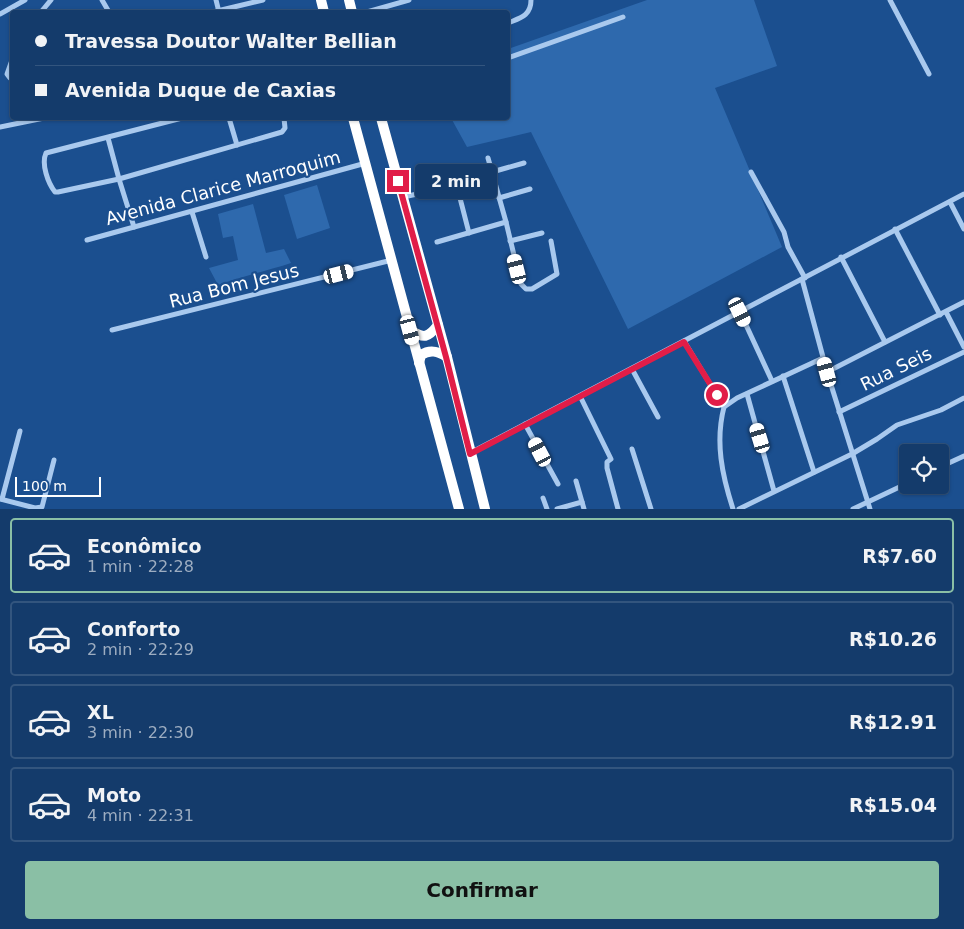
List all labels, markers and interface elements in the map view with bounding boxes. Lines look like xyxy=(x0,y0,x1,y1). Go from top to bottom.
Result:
text: Travessa Doutor Walter Bellian xyxy=(65,30,397,52)
text: Avenida Duque de Caxias xyxy=(65,79,336,101)
street label: Avenida Clarice Marroquim xyxy=(103,146,343,229)
callout: 2 min xyxy=(416,164,498,198)
route end xyxy=(387,170,409,192)
text: 2 min xyxy=(431,172,481,191)
car xyxy=(506,253,527,285)
street label: Rua Bom Jesus xyxy=(167,259,301,312)
car xyxy=(322,263,355,285)
car xyxy=(726,295,753,329)
car xyxy=(398,314,421,346)
street label: Rua Seis xyxy=(857,342,935,395)
car xyxy=(815,356,838,388)
route start xyxy=(706,384,728,406)
car xyxy=(748,421,771,455)
car xyxy=(526,435,553,469)
map controls xyxy=(899,444,949,494)
button: locate xyxy=(899,444,949,494)
scale bar xyxy=(15,474,101,497)
text: 100 m xyxy=(22,478,67,494)
icon: car xyxy=(27,533,72,578)
text: Econômico xyxy=(87,535,202,557)
text: R$7.60 xyxy=(862,545,937,567)
text: 1 min · 22:28 xyxy=(87,557,194,576)
icon: car xyxy=(27,616,72,661)
text: Conforto xyxy=(87,618,180,640)
text: R$10.26 xyxy=(849,628,937,650)
text: 2 min · 22:29 xyxy=(87,640,194,659)
icon: car xyxy=(27,699,72,744)
text: XL xyxy=(87,701,114,723)
text: R$12.91 xyxy=(849,711,937,733)
text: 3 min · 22:30 xyxy=(87,723,194,742)
icon: car xyxy=(27,782,72,827)
text: Moto xyxy=(87,784,141,806)
text: R$15.04 xyxy=(849,794,937,816)
text: 4 min · 22:31 xyxy=(87,806,194,825)
button: Confirmar xyxy=(25,861,939,919)

